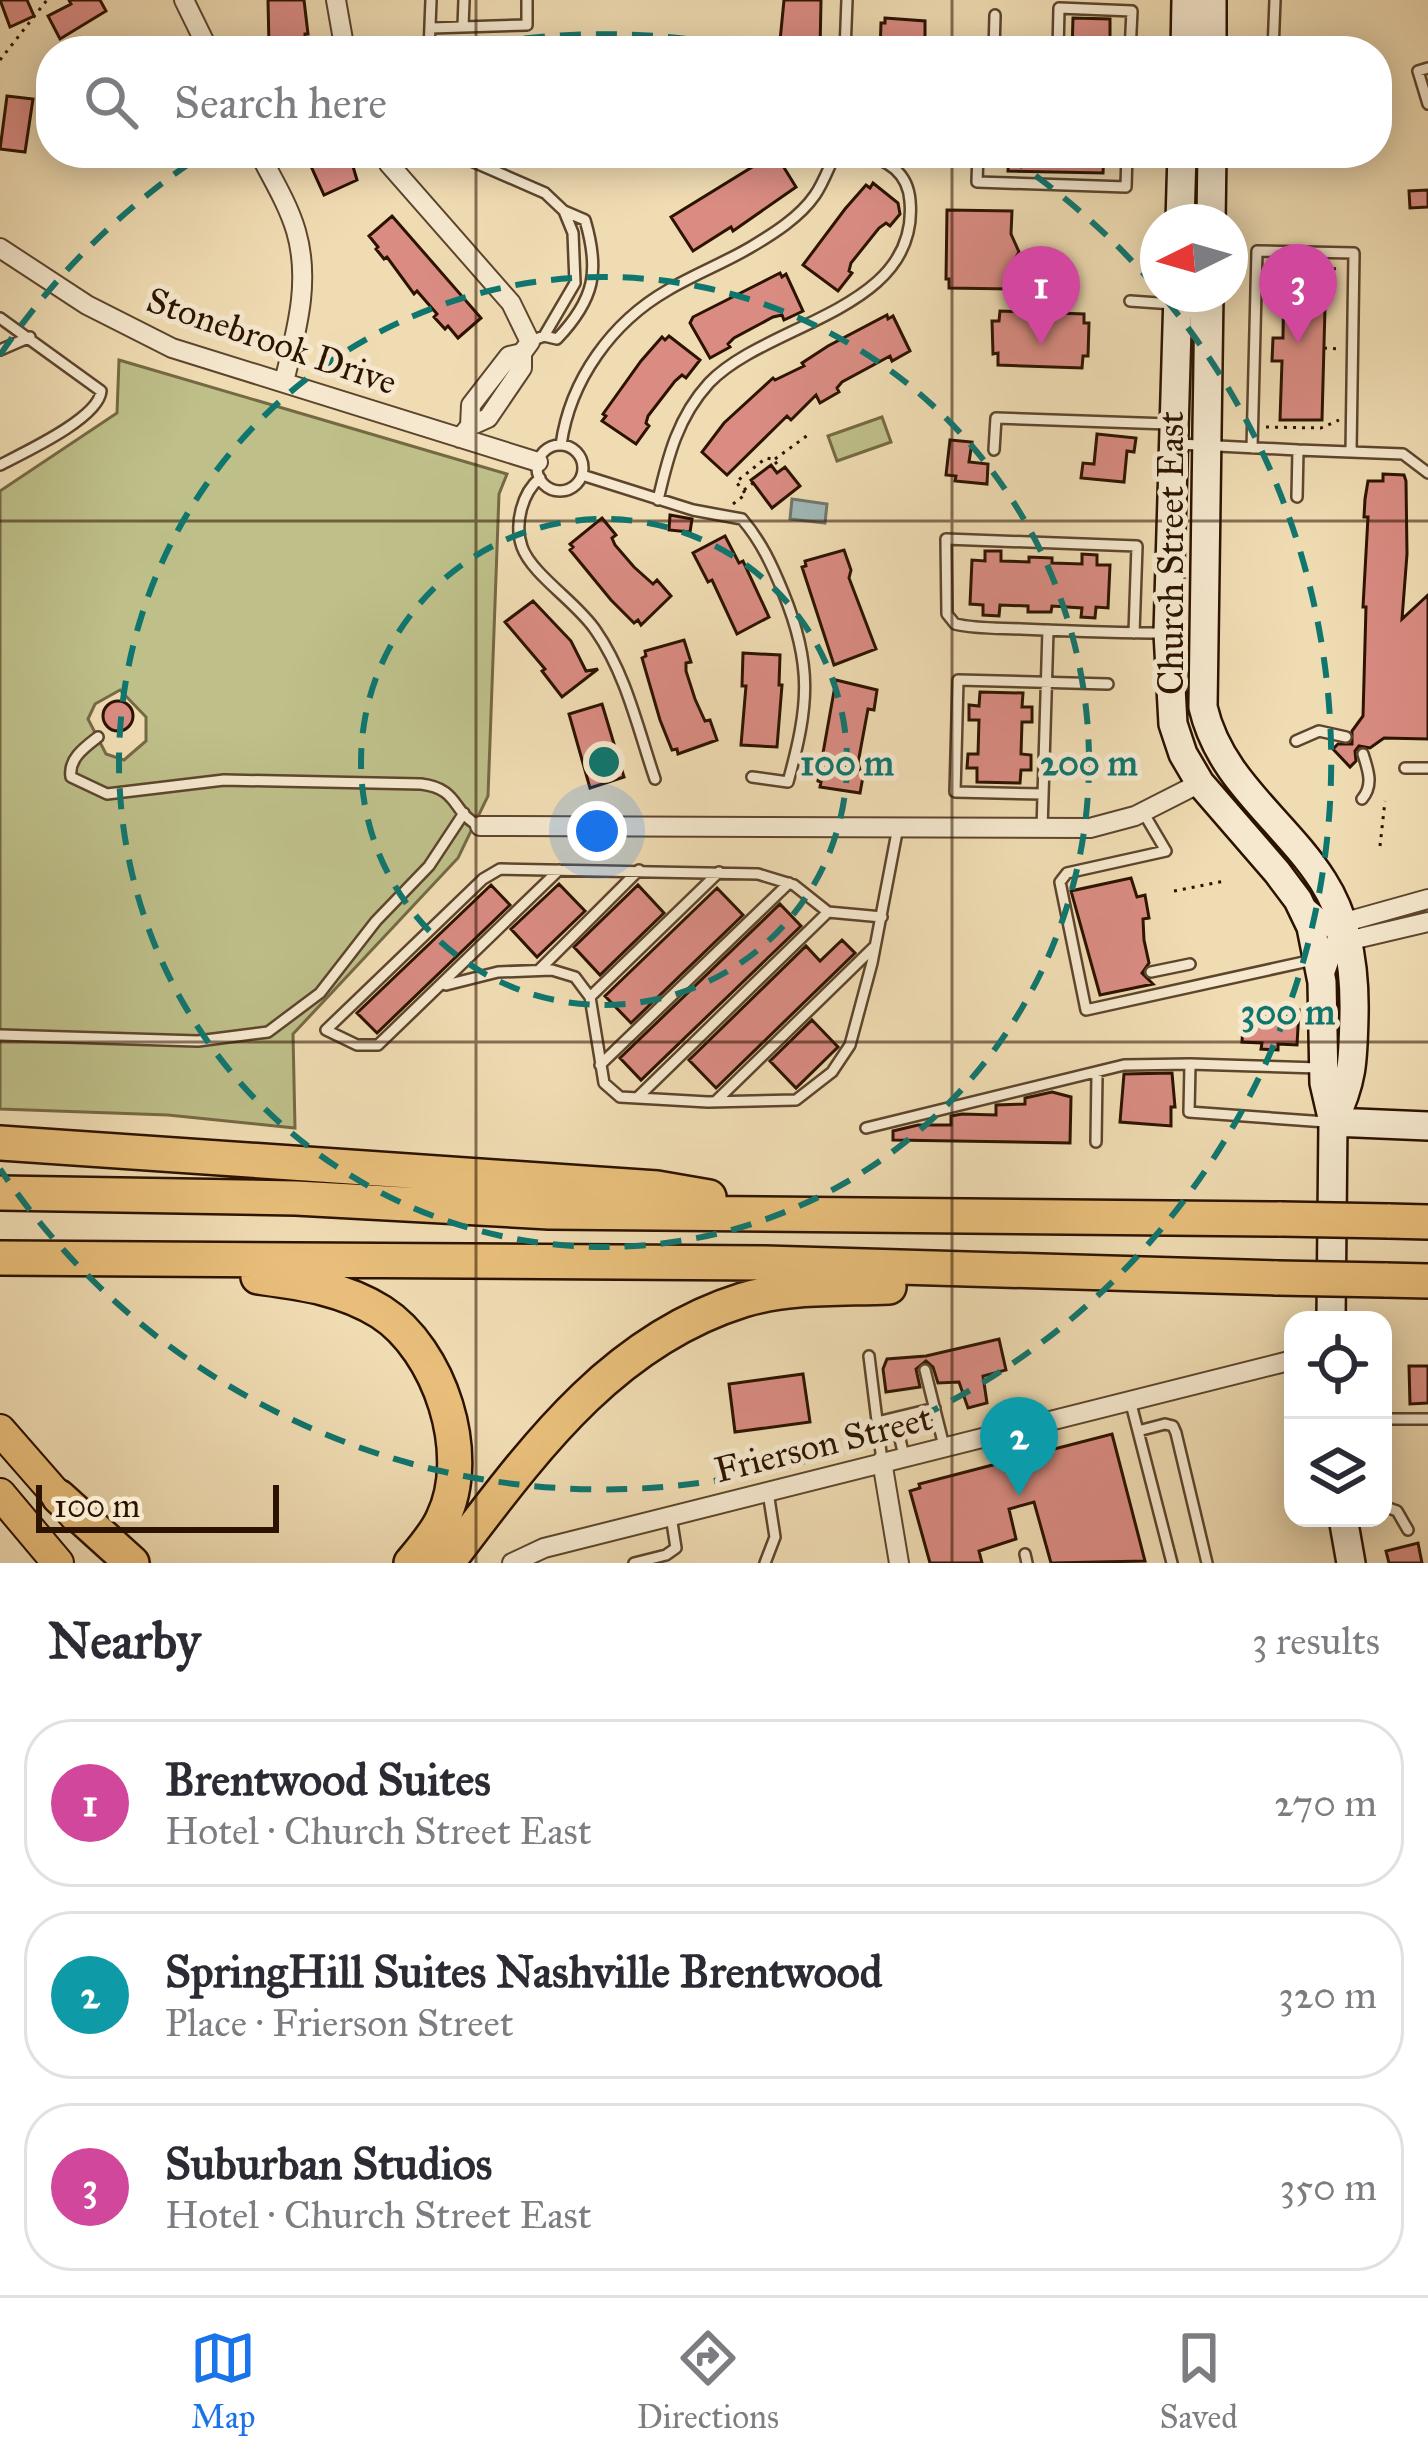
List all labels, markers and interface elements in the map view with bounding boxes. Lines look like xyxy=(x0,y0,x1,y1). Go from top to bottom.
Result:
search box xyxy=(36,36,1392,168)
icon: search xyxy=(78,69,144,135)
text: Search here xyxy=(174,75,387,130)
north arrow xyxy=(1140,204,1248,312)
pin: 3 xyxy=(1259,244,1337,343)
pin: 1 xyxy=(1002,246,1080,345)
street label: Stonebrook Drive xyxy=(141,278,402,404)
street label: Church Street East xyxy=(1149,411,1193,695)
centre of rings xyxy=(583,741,625,783)
text: 100 m xyxy=(800,741,895,785)
text: 200 m xyxy=(1040,741,1139,785)
your location xyxy=(567,801,627,861)
text: 300 m xyxy=(1241,990,1336,1034)
map controls xyxy=(1284,1311,1392,1527)
button: locate xyxy=(1284,1311,1392,1419)
street label: Frierson Street xyxy=(710,1396,937,1492)
pin: 2 xyxy=(980,1397,1058,1496)
button: layers xyxy=(1284,1419,1392,1527)
scale bar xyxy=(36,1479,279,1532)
text: 100 m xyxy=(54,1486,140,1526)
text: Nearby xyxy=(48,1610,200,1672)
text: 3 results xyxy=(1252,1617,1380,1665)
text: Brentwood Suites xyxy=(165,1752,491,1807)
text: 1 xyxy=(82,1779,98,1827)
text: 270 m xyxy=(1274,1779,1377,1827)
text: Hotel · Church Street East xyxy=(165,1807,592,1855)
text: SpringHill Suites Nashville Brentwood xyxy=(165,1944,882,1999)
text: 2 xyxy=(80,1971,100,2019)
text: 320 m xyxy=(1278,1971,1377,2019)
text: Place · Frierson Street xyxy=(165,1999,514,2047)
text: Suburban Studios xyxy=(165,2136,492,2191)
text: 3 xyxy=(82,2163,98,2211)
text: 350 m xyxy=(1279,2163,1377,2211)
text: Hotel · Church Street East xyxy=(165,2191,592,2239)
tab: Map xyxy=(190,2325,256,2437)
tab: Directions xyxy=(637,2325,779,2437)
tab: Saved xyxy=(1159,2325,1238,2437)

